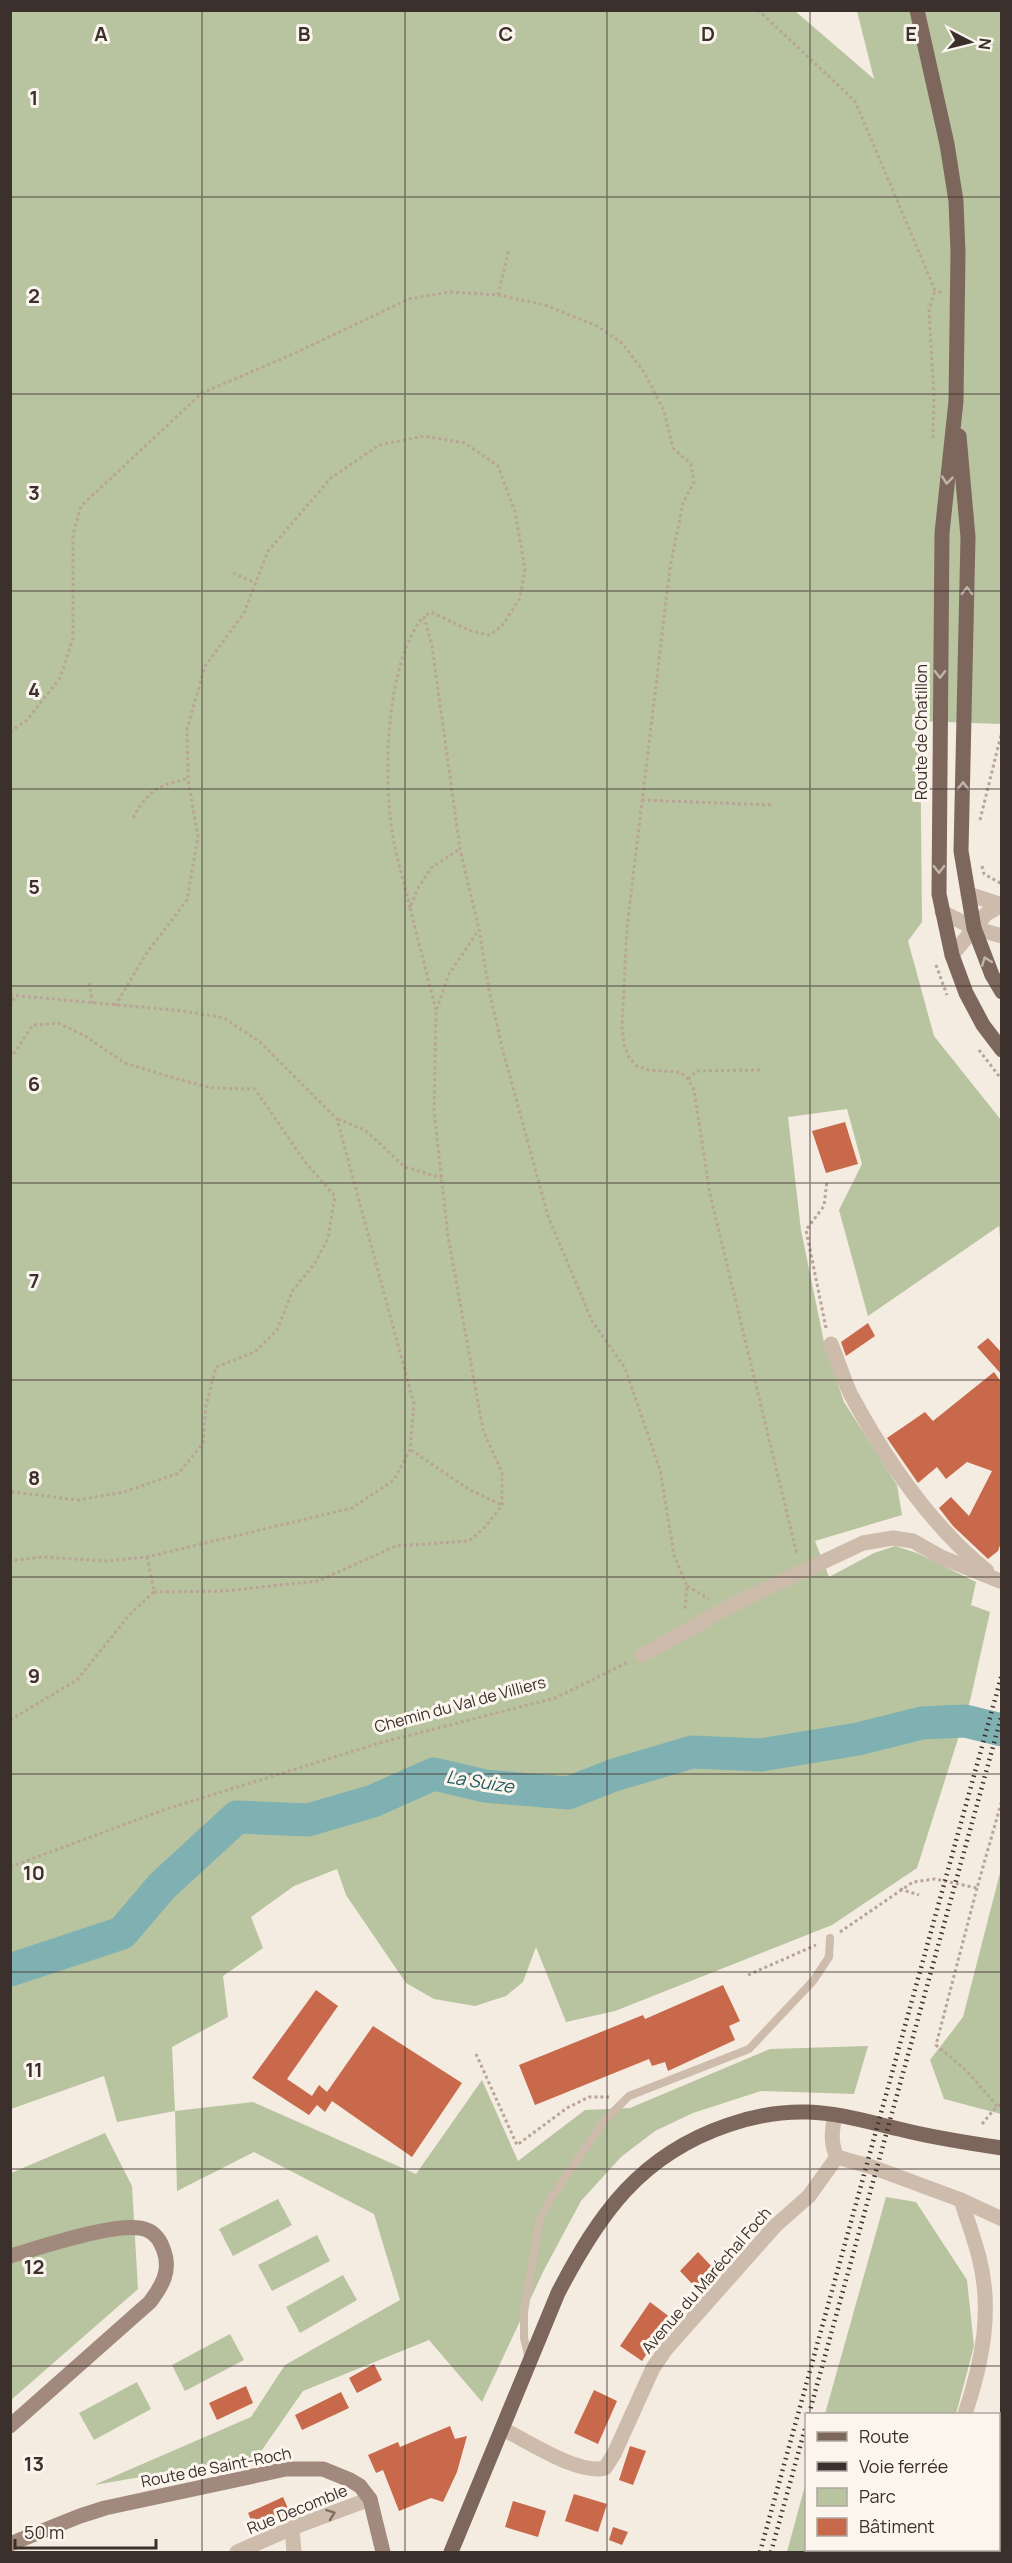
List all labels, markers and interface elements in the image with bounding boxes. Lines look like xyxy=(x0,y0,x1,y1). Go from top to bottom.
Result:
north arrow xyxy=(940,12,1000,72)
text: A xyxy=(94,20,108,47)
text: B xyxy=(298,20,311,47)
text: C xyxy=(499,20,513,47)
text: D xyxy=(701,20,715,47)
text: E xyxy=(905,20,917,47)
text: N xyxy=(973,37,997,51)
text: 1 xyxy=(30,84,38,111)
text: 2 xyxy=(28,282,40,309)
one-way arrow xyxy=(942,475,954,484)
text: 3 xyxy=(28,479,40,506)
one-way arrow xyxy=(960,587,973,596)
street label: Route de Chatillon xyxy=(910,664,932,800)
one-way arrow xyxy=(934,670,946,679)
text: 4 xyxy=(28,676,40,703)
one-way arrow xyxy=(956,782,969,791)
one-way arrow xyxy=(933,865,945,874)
text: 5 xyxy=(28,873,40,900)
one-way arrow xyxy=(981,956,994,967)
text: 6 xyxy=(28,1070,40,1097)
text: 7 xyxy=(29,1267,39,1294)
text: 8 xyxy=(28,1464,40,1491)
text: 9 xyxy=(28,1662,40,1689)
street label: Chemin du Val de Villiers xyxy=(372,1671,548,1737)
water label: La Suize xyxy=(445,1764,517,1798)
text: 10 xyxy=(23,1859,45,1886)
text: 11 xyxy=(25,2056,43,2083)
street label: Avenue du Maréchal Foch xyxy=(636,2202,776,2358)
text: 12 xyxy=(24,2253,44,2280)
legend xyxy=(805,2413,1000,2551)
text: Route xyxy=(859,2424,909,2448)
street label: Route de Saint-Roch xyxy=(139,2442,293,2492)
text: 13 xyxy=(24,2450,44,2477)
text: Voie ferrée xyxy=(859,2454,948,2478)
street label: Rue Decomble xyxy=(244,2479,350,2539)
text: Parc xyxy=(859,2484,896,2508)
one-way arrow xyxy=(326,2508,336,2521)
scale bar xyxy=(15,2512,156,2550)
text: Bâtiment xyxy=(859,2514,935,2538)
text: 50 m xyxy=(24,2520,64,2544)

